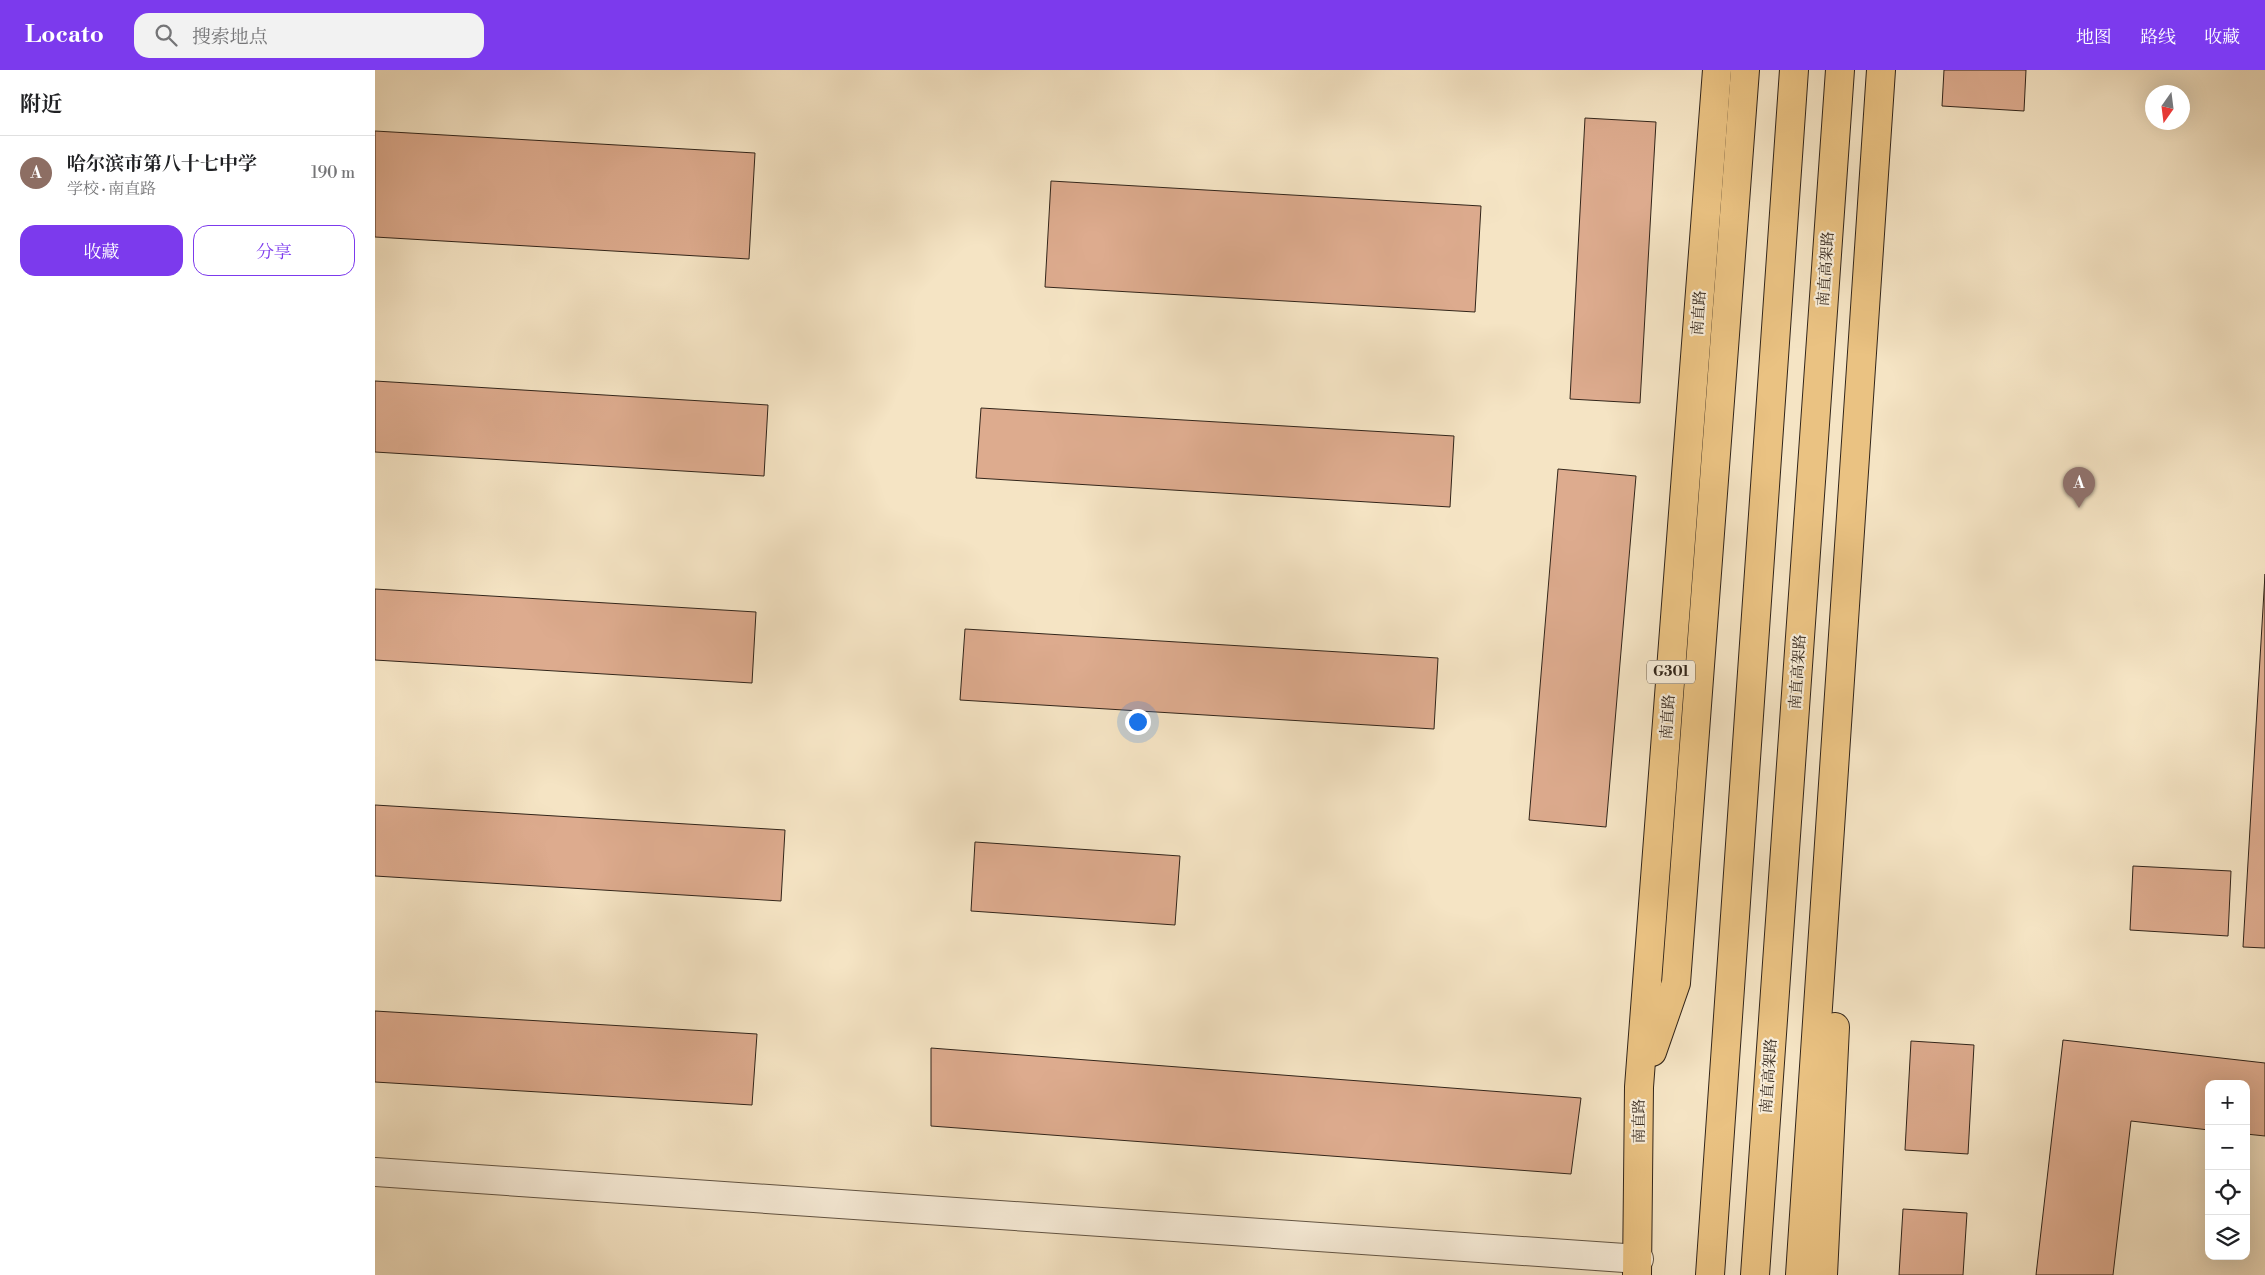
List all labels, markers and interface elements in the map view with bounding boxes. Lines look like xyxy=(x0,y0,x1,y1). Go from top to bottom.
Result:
search box xyxy=(134,13,484,58)
text: Locato xyxy=(25,20,104,50)
icon: search xyxy=(152,21,180,49)
text: 搜索地点 xyxy=(192,25,268,49)
text: 地图 xyxy=(2076,26,2112,49)
text: 路线 xyxy=(2140,26,2176,49)
text: 收藏 xyxy=(2204,26,2240,49)
north arrow xyxy=(2145,85,2190,130)
text: 附近 xyxy=(20,92,62,118)
text: 哈尔滨市第八十七中学 xyxy=(67,152,257,176)
text: A xyxy=(30,163,42,183)
text: 190 m xyxy=(311,163,355,183)
text: 学校 · 南直路 xyxy=(67,179,156,199)
button: 收藏 xyxy=(20,225,183,276)
button: 分享 xyxy=(193,225,355,276)
street label: 南直高架路 xyxy=(1814,231,1838,307)
street label: 南直路 xyxy=(1688,290,1710,336)
pin: A xyxy=(2063,467,2095,508)
street label: 南直高架路 xyxy=(1786,634,1810,710)
road number: G301 xyxy=(1647,660,1695,684)
street label: 南直路 xyxy=(1657,694,1679,740)
your location xyxy=(1125,709,1151,735)
street label: 南直高架路 xyxy=(1757,1038,1781,1114)
map controls xyxy=(2205,1080,2250,1260)
button: + xyxy=(2205,1080,2250,1125)
street label: 南直路 xyxy=(1630,1098,1649,1144)
button: − xyxy=(2205,1125,2250,1170)
button: locate xyxy=(2205,1170,2250,1215)
button: layers xyxy=(2205,1215,2250,1260)

